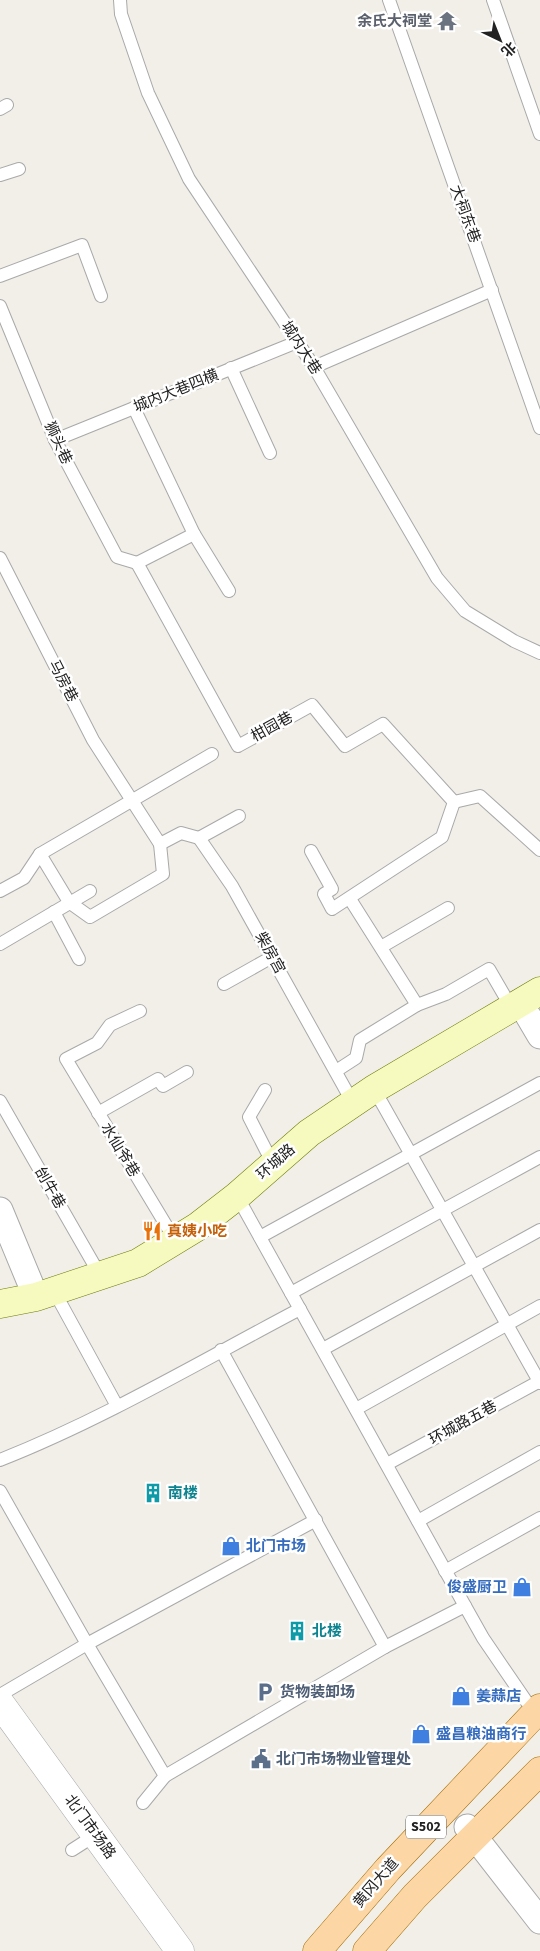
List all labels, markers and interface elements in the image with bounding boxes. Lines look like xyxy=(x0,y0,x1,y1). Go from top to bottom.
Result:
temple icon: 余氏大祠堂 xyxy=(436,10,458,32)
place label: 余氏大祠堂 xyxy=(357,11,432,32)
north arrow xyxy=(475,15,525,65)
text: 北 xyxy=(496,37,520,61)
street label: 大祠东巷 xyxy=(445,182,485,246)
street label: 城内大巷 xyxy=(276,317,326,379)
street label: 城内大巷四横 xyxy=(130,364,222,418)
street label: 狮头巷 xyxy=(39,418,77,468)
street label: 马房巷 xyxy=(43,656,83,706)
street label: 柑园巷 xyxy=(247,707,297,747)
street label: 柴房宫 xyxy=(250,928,290,978)
street label: 水仙爷巷 xyxy=(96,1119,144,1181)
street label: 环城路 xyxy=(252,1139,300,1185)
street label: 刣牛巷 xyxy=(30,1163,70,1213)
restaurant icon: 真姨小吃 xyxy=(141,1220,163,1242)
place label: 真姨小吃 xyxy=(167,1221,227,1242)
street label: 环城路五巷 xyxy=(425,1396,501,1450)
building icon: 南楼 xyxy=(142,1482,164,1504)
place label: 南楼 xyxy=(168,1483,198,1504)
shop icon: 北门市场 xyxy=(220,1535,242,1557)
place label: 北门市场 xyxy=(246,1536,306,1557)
shop icon: 俊盛厨卫 xyxy=(511,1576,533,1598)
place label: 俊盛厨卫 xyxy=(447,1577,507,1598)
building icon: 北楼 xyxy=(286,1620,308,1642)
place label: 北楼 xyxy=(312,1621,342,1642)
parking icon: 货物装卸场 xyxy=(254,1681,276,1703)
place label: 货物装卸场 xyxy=(280,1682,355,1703)
shop icon: 姜蒜店 xyxy=(450,1685,472,1707)
place label: 姜蒜店 xyxy=(476,1686,521,1707)
shop icon: 盛昌粮油商行 xyxy=(410,1723,432,1745)
place label: 盛昌粮油商行 xyxy=(436,1724,526,1745)
public building icon: 北门市场物业管理处 xyxy=(250,1748,272,1770)
place label: 北门市场物业管理处 xyxy=(276,1749,411,1770)
street label: 北门市场路 xyxy=(59,1790,121,1864)
road number: S502 xyxy=(406,1815,446,1838)
street label: 黄冈大道 xyxy=(348,1853,404,1913)

